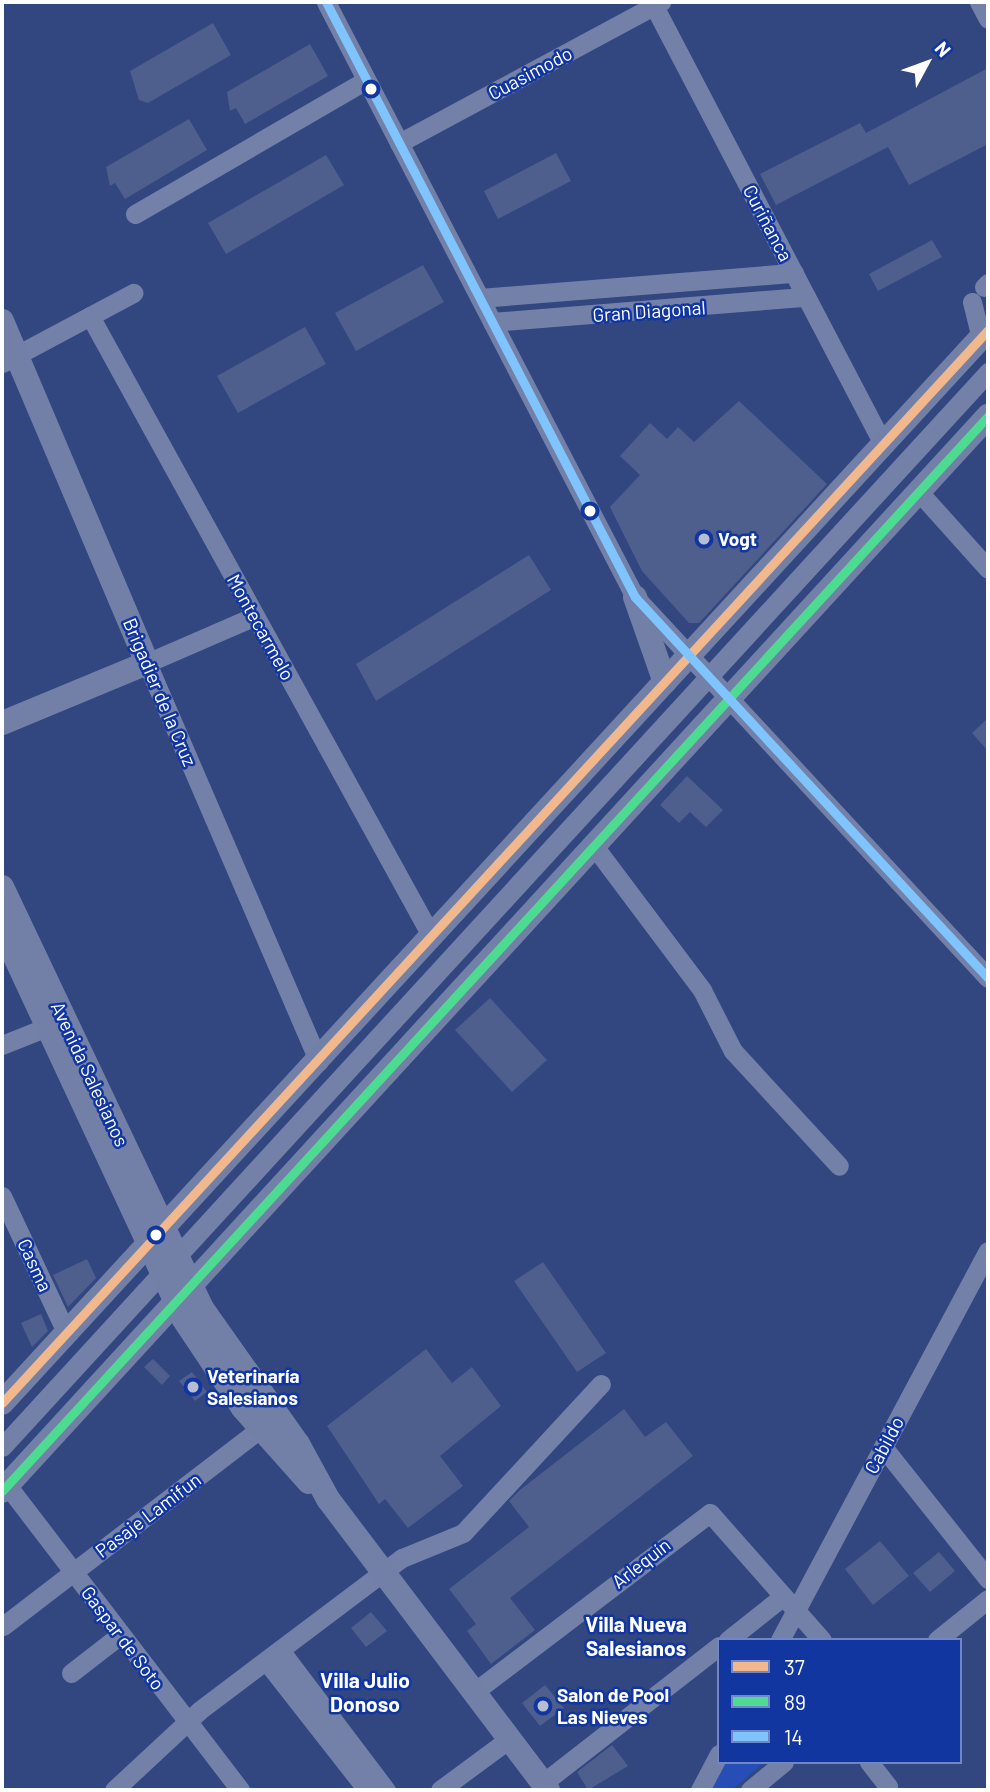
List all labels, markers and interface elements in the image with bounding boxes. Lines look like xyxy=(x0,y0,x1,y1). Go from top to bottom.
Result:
north arrow xyxy=(892,28,962,98)
text: N xyxy=(930,37,956,61)
street label: Cuasimodo xyxy=(484,41,576,105)
unlabelled marker xyxy=(364,82,378,96)
street label: Curiñanca xyxy=(738,181,798,265)
street label: Gran Diagonal xyxy=(592,296,706,326)
unlabelled marker xyxy=(583,504,597,518)
place label: Vogt xyxy=(718,528,757,550)
marker: Vogt xyxy=(696,531,712,547)
street label: Montecarmelo xyxy=(222,570,300,684)
street label: Brigadier de la Cruz xyxy=(118,614,202,770)
street label: Avenida Salesianos xyxy=(46,998,134,1150)
unlabelled marker xyxy=(149,1228,163,1242)
street label: Casma xyxy=(13,1235,57,1295)
place label: Veterinaría Salesianos xyxy=(207,1365,300,1409)
marker: Veterinaría Salesianos xyxy=(185,1379,201,1395)
street label: Cabildo xyxy=(860,1413,908,1477)
street label: Pasaje Lamifun xyxy=(91,1468,205,1562)
street label: Arlequín xyxy=(607,1533,675,1593)
street label: Gaspar de Soto xyxy=(77,1582,169,1694)
district label: Villa Nueva Salesianos xyxy=(585,1611,687,1661)
legend xyxy=(717,1638,962,1764)
text: 37 xyxy=(784,1654,805,1679)
district label: Villa Julio Donoso xyxy=(320,1667,410,1717)
place label: Salon de Pool Las Nieves xyxy=(557,1684,669,1728)
text: 89 xyxy=(784,1689,806,1714)
marker: Salon de Pool Las Nieves xyxy=(535,1698,551,1714)
text: 14 xyxy=(784,1724,803,1749)

